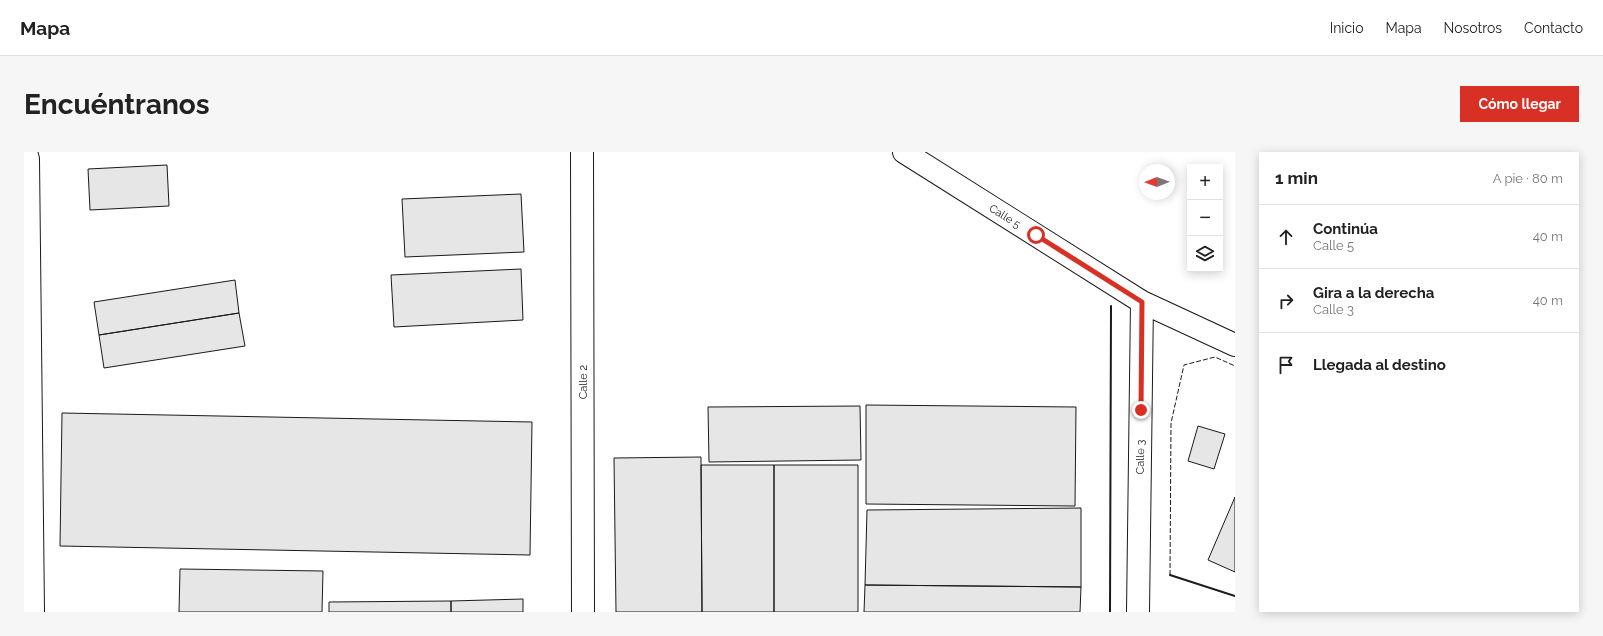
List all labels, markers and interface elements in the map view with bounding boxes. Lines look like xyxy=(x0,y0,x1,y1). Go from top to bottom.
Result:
text: Mapa xyxy=(20,17,70,39)
text: Inicio xyxy=(1330,20,1363,36)
text: Mapa xyxy=(1385,20,1422,36)
text: Nosotros xyxy=(1444,20,1502,36)
text: Contacto xyxy=(1524,20,1583,36)
button: Cómo llegar xyxy=(1460,86,1579,122)
text: Encuéntranos xyxy=(24,88,210,121)
north arrow xyxy=(1139,164,1175,200)
map controls xyxy=(1187,164,1223,272)
button: + xyxy=(1187,164,1223,200)
text: 1 min xyxy=(1275,168,1318,188)
text: A pie · 80 m xyxy=(1493,171,1563,186)
button: − xyxy=(1187,200,1223,236)
street label: Calle 5 xyxy=(987,202,1023,231)
text: Continúa xyxy=(1313,220,1378,238)
route start xyxy=(1027,226,1045,244)
icon: ahead xyxy=(1275,226,1297,248)
text: 40 m xyxy=(1533,229,1563,244)
button: layers xyxy=(1187,236,1223,272)
text: Calle 5 xyxy=(1313,238,1354,253)
text: Gira a la derecha xyxy=(1313,284,1434,302)
icon: right xyxy=(1275,290,1297,312)
text: 40 m xyxy=(1533,293,1563,308)
text: Calle 3 xyxy=(1313,302,1354,317)
icon: arrive xyxy=(1275,354,1297,376)
text: Llegada al destino xyxy=(1313,356,1446,374)
street label: Calle 2 xyxy=(577,364,590,399)
route end xyxy=(1132,401,1150,419)
street label: Calle 3 xyxy=(1134,439,1147,474)

